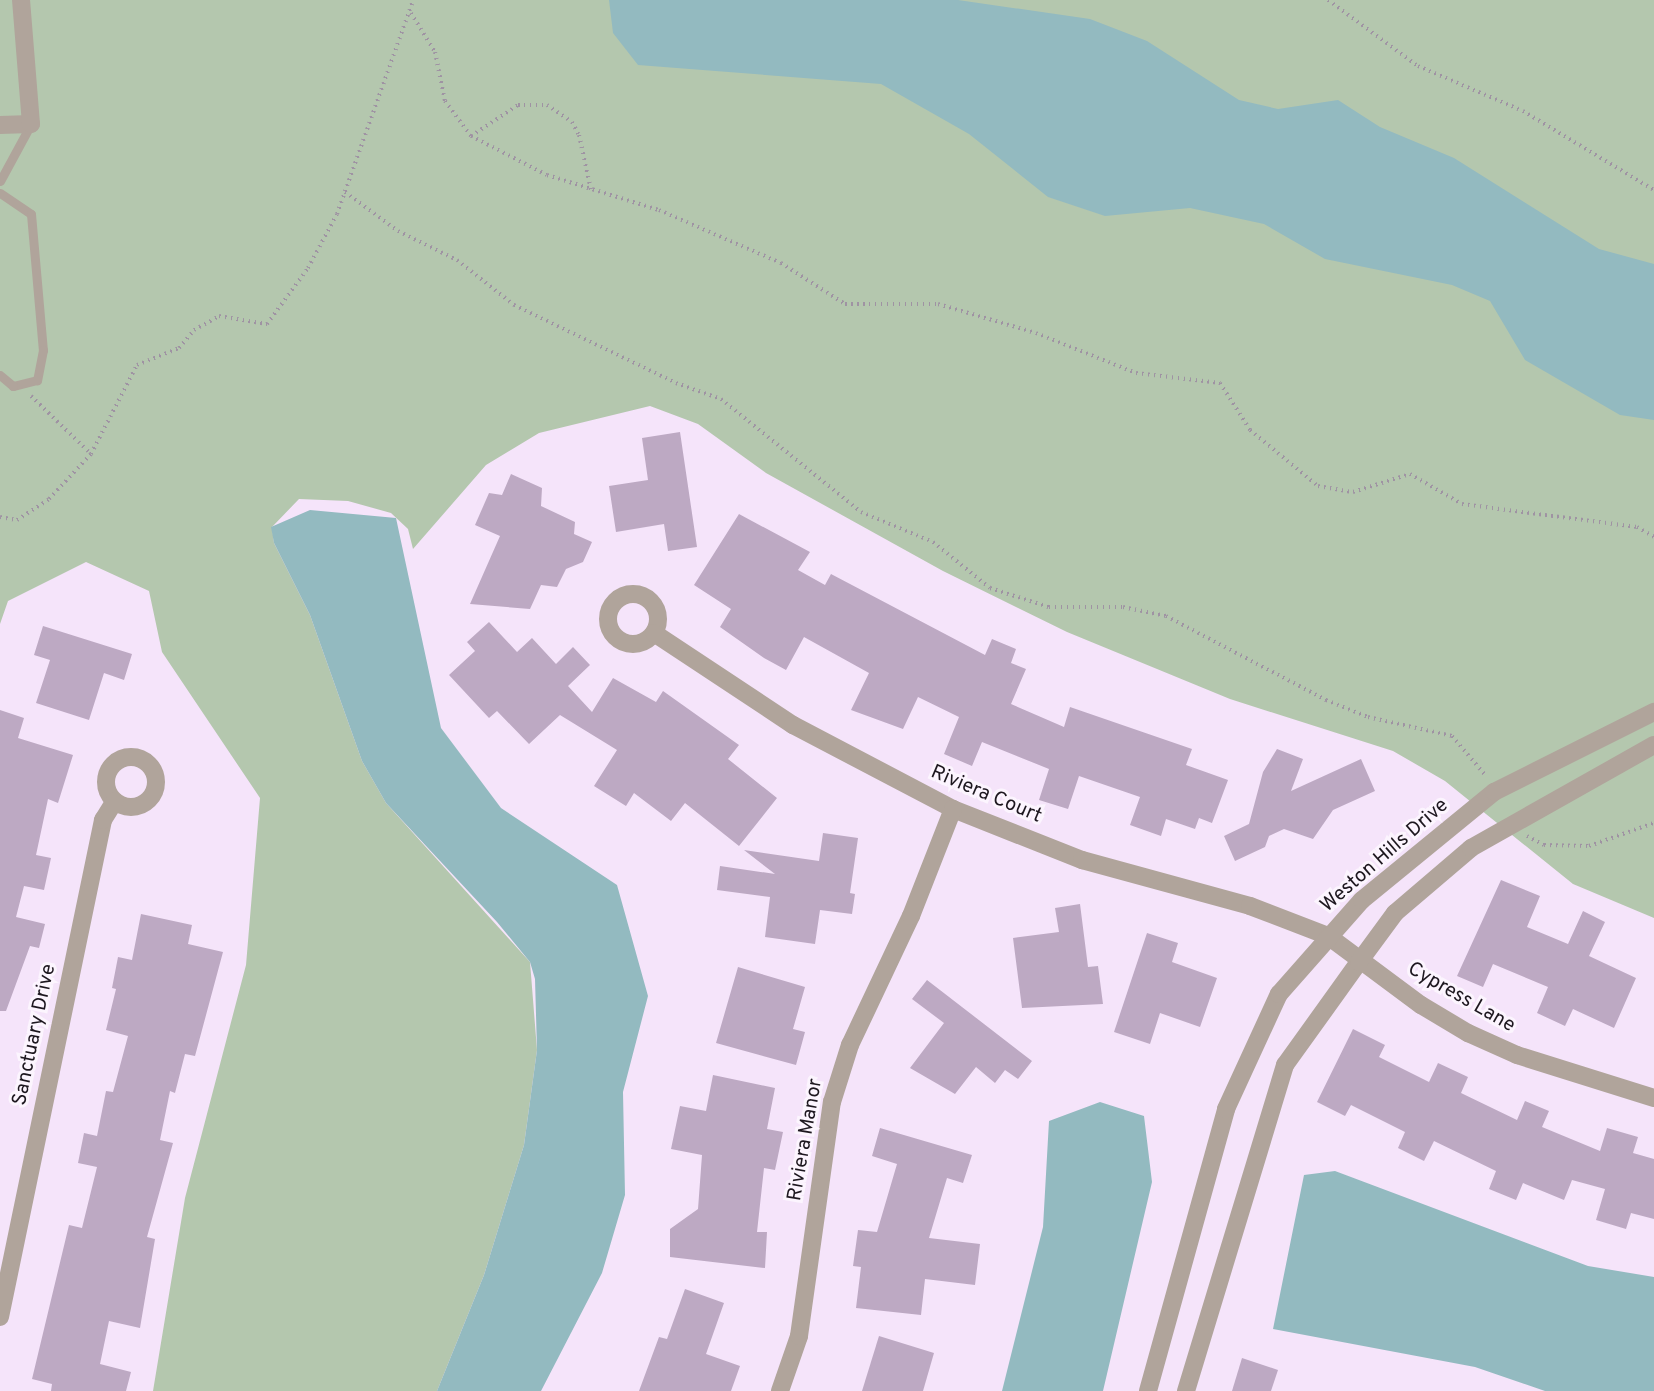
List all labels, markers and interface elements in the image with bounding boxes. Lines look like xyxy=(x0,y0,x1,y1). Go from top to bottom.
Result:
street label: Riviera Court xyxy=(927,761,1045,829)
street label: Weston Hills Drive xyxy=(1316,794,1454,918)
street label: Cypress Lane xyxy=(1403,958,1519,1038)
street label: Sanctuary Drive xyxy=(8,962,62,1108)
street label: Riviera Manor xyxy=(783,1077,829,1203)

